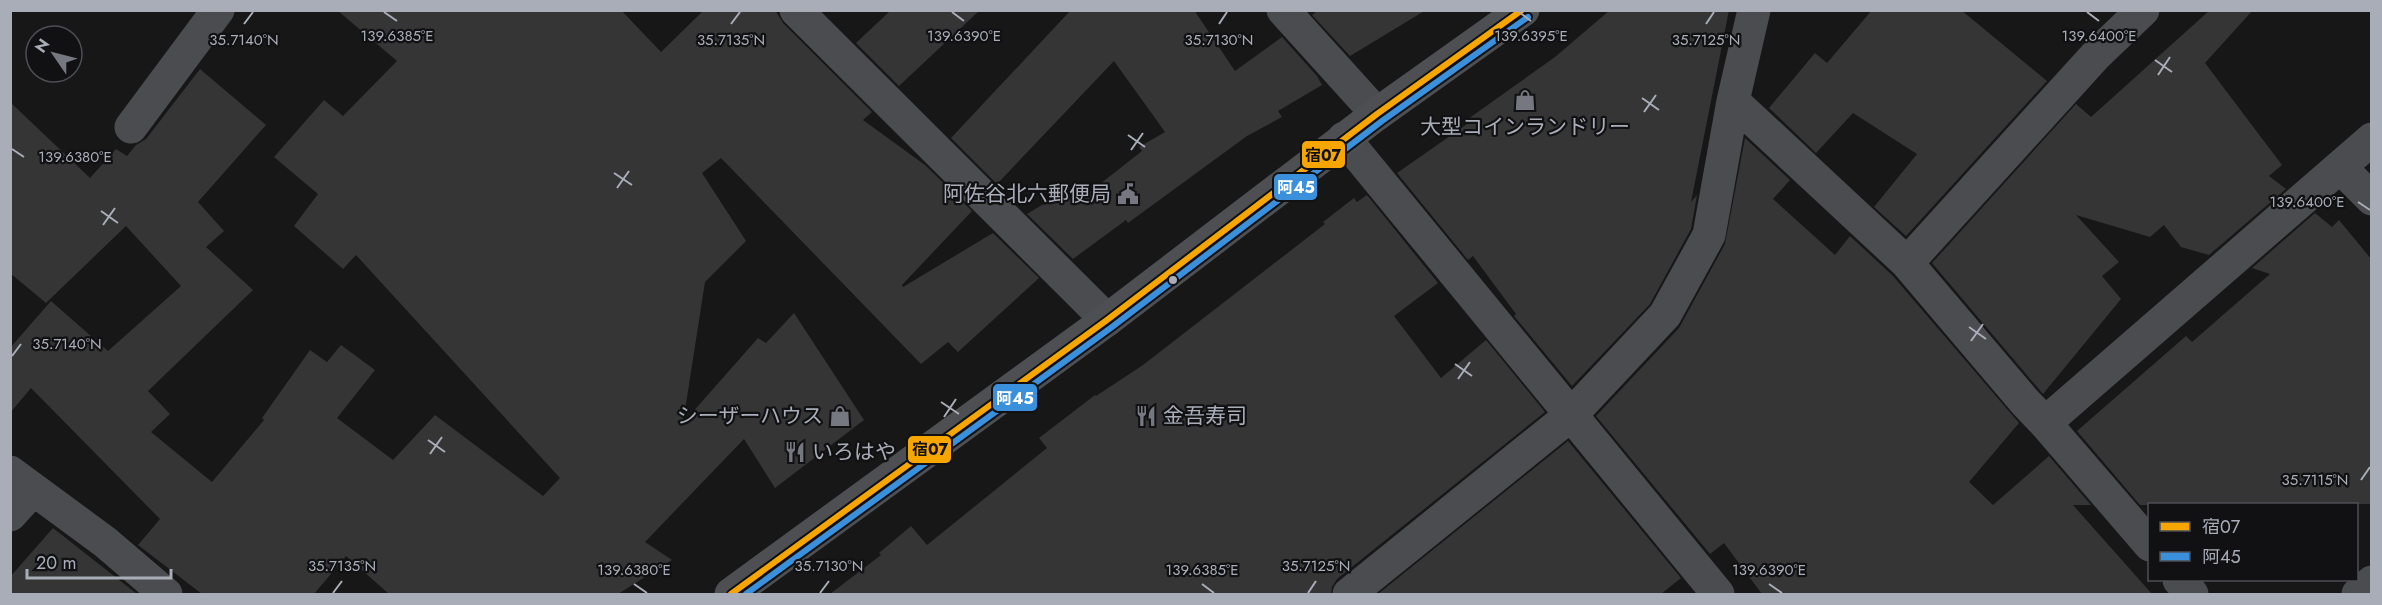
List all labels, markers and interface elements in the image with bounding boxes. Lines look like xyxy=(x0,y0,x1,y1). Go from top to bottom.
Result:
north arrow xyxy=(24,24,84,84)
text: 139.6385°E xyxy=(361,25,433,47)
text: 139.6390°E xyxy=(927,25,1001,47)
text: 139.6395°E xyxy=(1494,25,1568,47)
text: 139.6400°E xyxy=(2062,25,2136,47)
text: 35.7140°N xyxy=(209,29,279,51)
text: 35.7135°N xyxy=(697,29,765,51)
text: 35.7130°N xyxy=(1185,29,1253,51)
text: 35.7125°N xyxy=(1672,29,1740,51)
text: N xyxy=(29,34,55,57)
shop icon: 大型コインランドリー xyxy=(1513,88,1537,112)
place label: 大型コインランドリー xyxy=(1420,112,1630,142)
line badge: 宿07 xyxy=(1301,140,1346,169)
text: 宿07 xyxy=(1305,144,1341,167)
text: 139.6380°E xyxy=(38,146,112,168)
line badge: 阿45 xyxy=(1273,173,1318,201)
text: 阿45 xyxy=(1277,176,1315,199)
place label: 阿佐谷北六郵便局 xyxy=(943,179,1111,209)
public building icon: 阿佐谷北六郵便局 xyxy=(1116,182,1140,206)
text: 139.6400°E xyxy=(2270,191,2344,213)
unlabelled marker xyxy=(1167,274,1179,286)
text: 35.7140°N xyxy=(32,333,102,355)
line badge: 阿45 xyxy=(992,383,1038,412)
text: 阿45 xyxy=(996,387,1034,410)
place label: シーザーハウス xyxy=(677,401,823,431)
place label: 金吾寿司 xyxy=(1163,401,1247,431)
shop icon: シーザーハウス xyxy=(828,404,852,428)
restaurant icon: 金吾寿司 xyxy=(1134,404,1158,428)
line badge: 宿07 xyxy=(907,435,952,464)
place label: いろはや xyxy=(812,437,896,467)
text: 宿07 xyxy=(912,438,948,461)
restaurant icon: いろはや xyxy=(783,440,807,464)
text: 35.7115°N xyxy=(2282,469,2348,491)
legend xyxy=(2148,503,2358,581)
text: 宿07 xyxy=(2202,514,2241,540)
scale bar xyxy=(27,542,171,580)
text: 阿45 xyxy=(2202,544,2241,570)
text: 20 m xyxy=(36,550,76,576)
text: 35.7135°N xyxy=(308,555,376,577)
text: 35.7130°N xyxy=(795,555,863,577)
text: 35.7125°N xyxy=(1282,555,1350,577)
text: 139.6380°E xyxy=(597,559,671,581)
text: 139.6385°E xyxy=(1166,559,1238,581)
text: 139.6390°E xyxy=(1732,559,1806,581)

